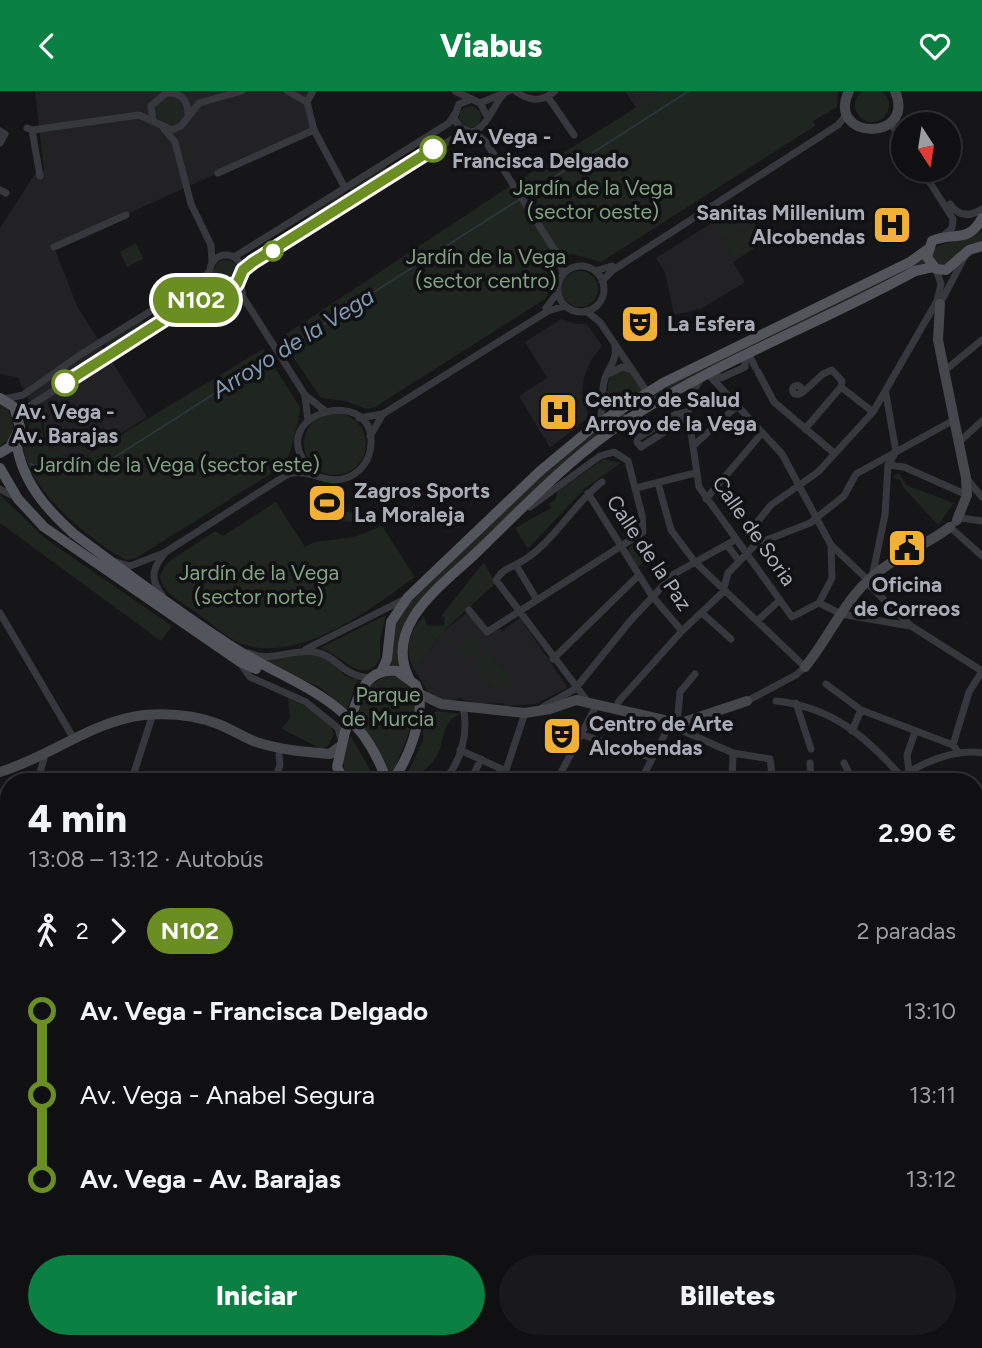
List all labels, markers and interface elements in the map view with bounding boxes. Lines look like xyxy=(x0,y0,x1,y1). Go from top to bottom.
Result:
icon: back xyxy=(28,27,66,65)
text: Viabus xyxy=(440,27,542,65)
icon: heart xyxy=(916,27,954,65)
north arrow xyxy=(891,112,961,182)
map controls xyxy=(891,112,961,182)
place label: Av. Vega - Francisca Delgado xyxy=(452,124,629,173)
marker: Av. Vega - Francisca Delgado xyxy=(420,136,446,162)
park label: Jardín de la Vega (sector oeste) xyxy=(513,175,673,224)
place label: Sanitas Millenium Alcobendas xyxy=(696,200,865,249)
hospital icon: Sanitas Millenium Alcobendas xyxy=(871,204,913,246)
unlabelled marker xyxy=(263,241,283,261)
park label: Jardín de la Vega (sector centro) xyxy=(406,244,566,293)
line badge: N102 xyxy=(147,277,245,323)
water label: Arroyo de la Vega xyxy=(206,282,379,405)
text: N102 xyxy=(167,285,225,314)
theatre icon: La Esfera xyxy=(619,303,661,345)
place label: La Esfera xyxy=(667,311,755,336)
marker: Av. Vega - Av. Barajas xyxy=(52,370,78,396)
place label: Centro de Salud Arroyo de la Vega xyxy=(585,387,757,436)
hospital icon: Centro de Salud Arroyo de la Vega xyxy=(537,391,579,433)
place label: Av. Vega - Av. Barajas xyxy=(12,399,118,448)
park label: Jardín de la Vega (sector este) xyxy=(34,452,320,477)
street label: Calle de Soria xyxy=(707,471,801,591)
place label: Zagros Sports La Moraleja xyxy=(354,478,490,527)
sports icon: Zagros Sports La Moraleja xyxy=(306,482,348,524)
street label: Calle de la Paz xyxy=(602,490,697,615)
public building icon: Oficina de Correos xyxy=(886,527,928,569)
park label: Jardín de la Vega (sector norte) xyxy=(179,560,339,609)
place label: Oficina de Correos xyxy=(854,572,960,621)
park label: Parque de Murcia xyxy=(342,682,434,731)
place label: Centro de Arte Alcobendas xyxy=(589,711,734,760)
theatre icon: Centro de Arte Alcobendas xyxy=(541,715,583,757)
text: 4 min xyxy=(28,796,127,842)
text: 2.90 € xyxy=(878,817,956,849)
text: 13:08 – 13:12 · Autobús xyxy=(28,845,264,873)
icon: walk xyxy=(28,912,66,950)
icon: forward xyxy=(99,912,137,950)
text: N102 xyxy=(161,916,219,945)
text: 2 xyxy=(76,917,89,945)
text: 2 paradas xyxy=(857,917,956,945)
text: Av. Vega - Francisca Delgado xyxy=(80,995,428,1027)
text: 13:10 xyxy=(904,997,956,1025)
text: Av. Vega - Anabel Segura xyxy=(80,1079,375,1111)
text: 13:11 xyxy=(909,1081,956,1109)
text: Av. Vega - Av. Barajas xyxy=(80,1163,341,1195)
text: 13:12 xyxy=(906,1165,956,1193)
button: Iniciar xyxy=(28,1255,485,1335)
button: Billetes xyxy=(499,1255,956,1335)

